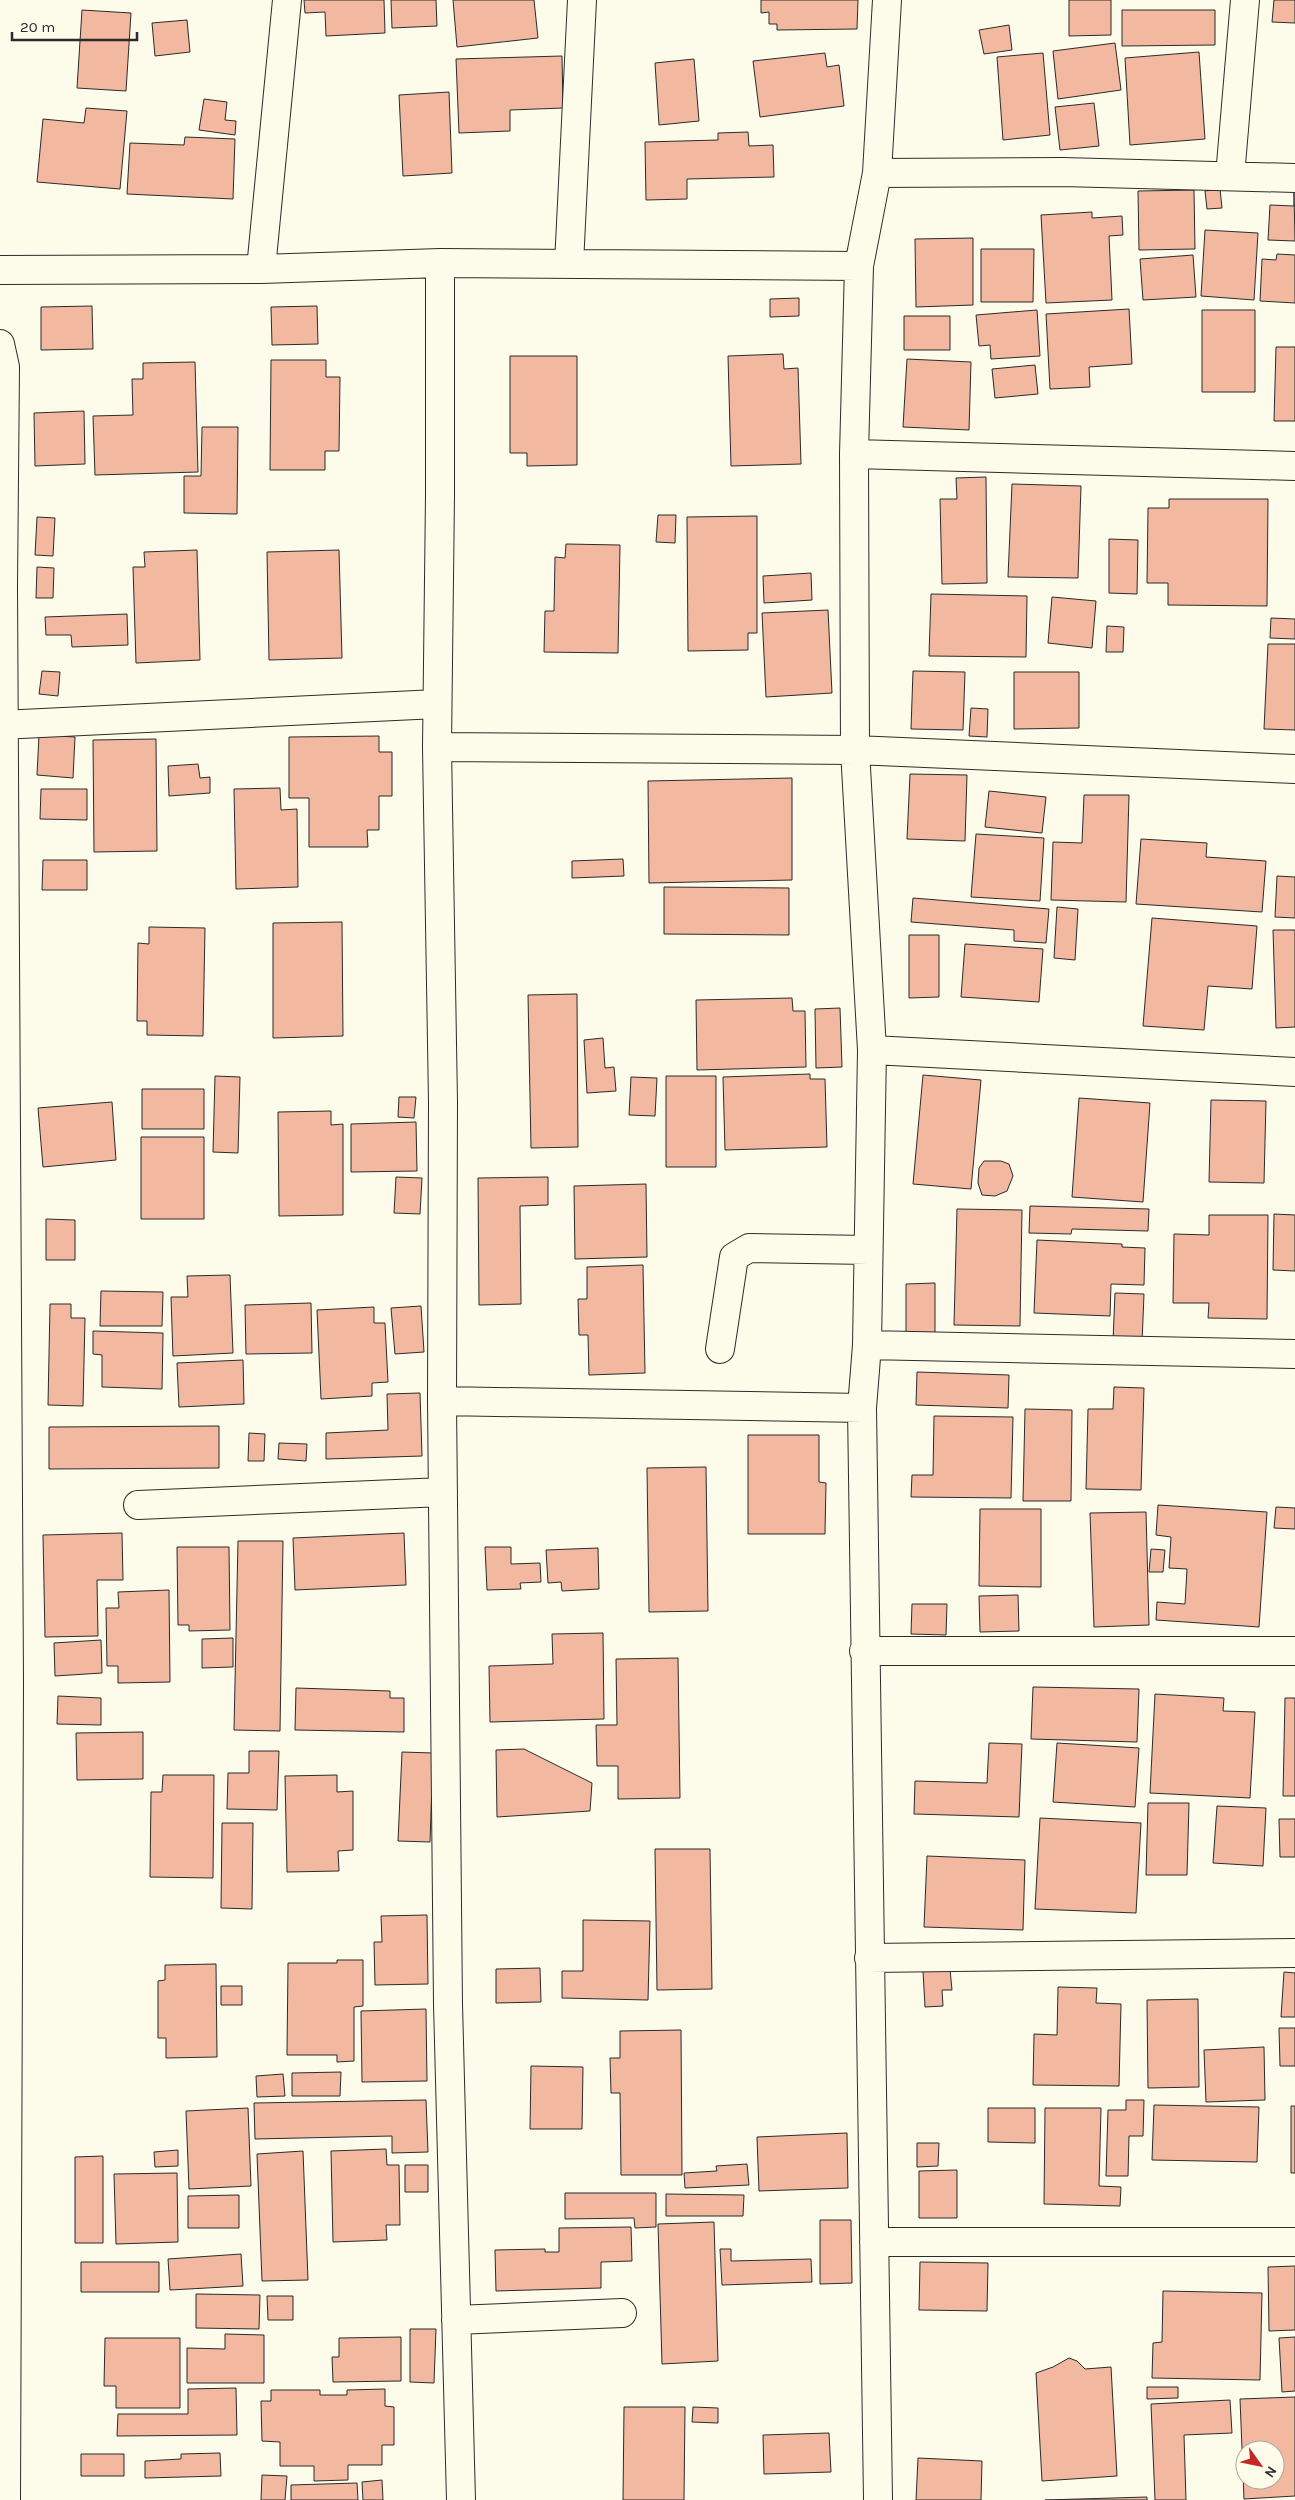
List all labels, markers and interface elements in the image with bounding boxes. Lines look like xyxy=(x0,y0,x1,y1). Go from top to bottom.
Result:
scale bar xyxy=(12,10,138,42)
text: 20 m xyxy=(20,18,55,36)
north arrow xyxy=(1235,2440,1285,2490)
text: N xyxy=(1261,2463,1280,2481)

